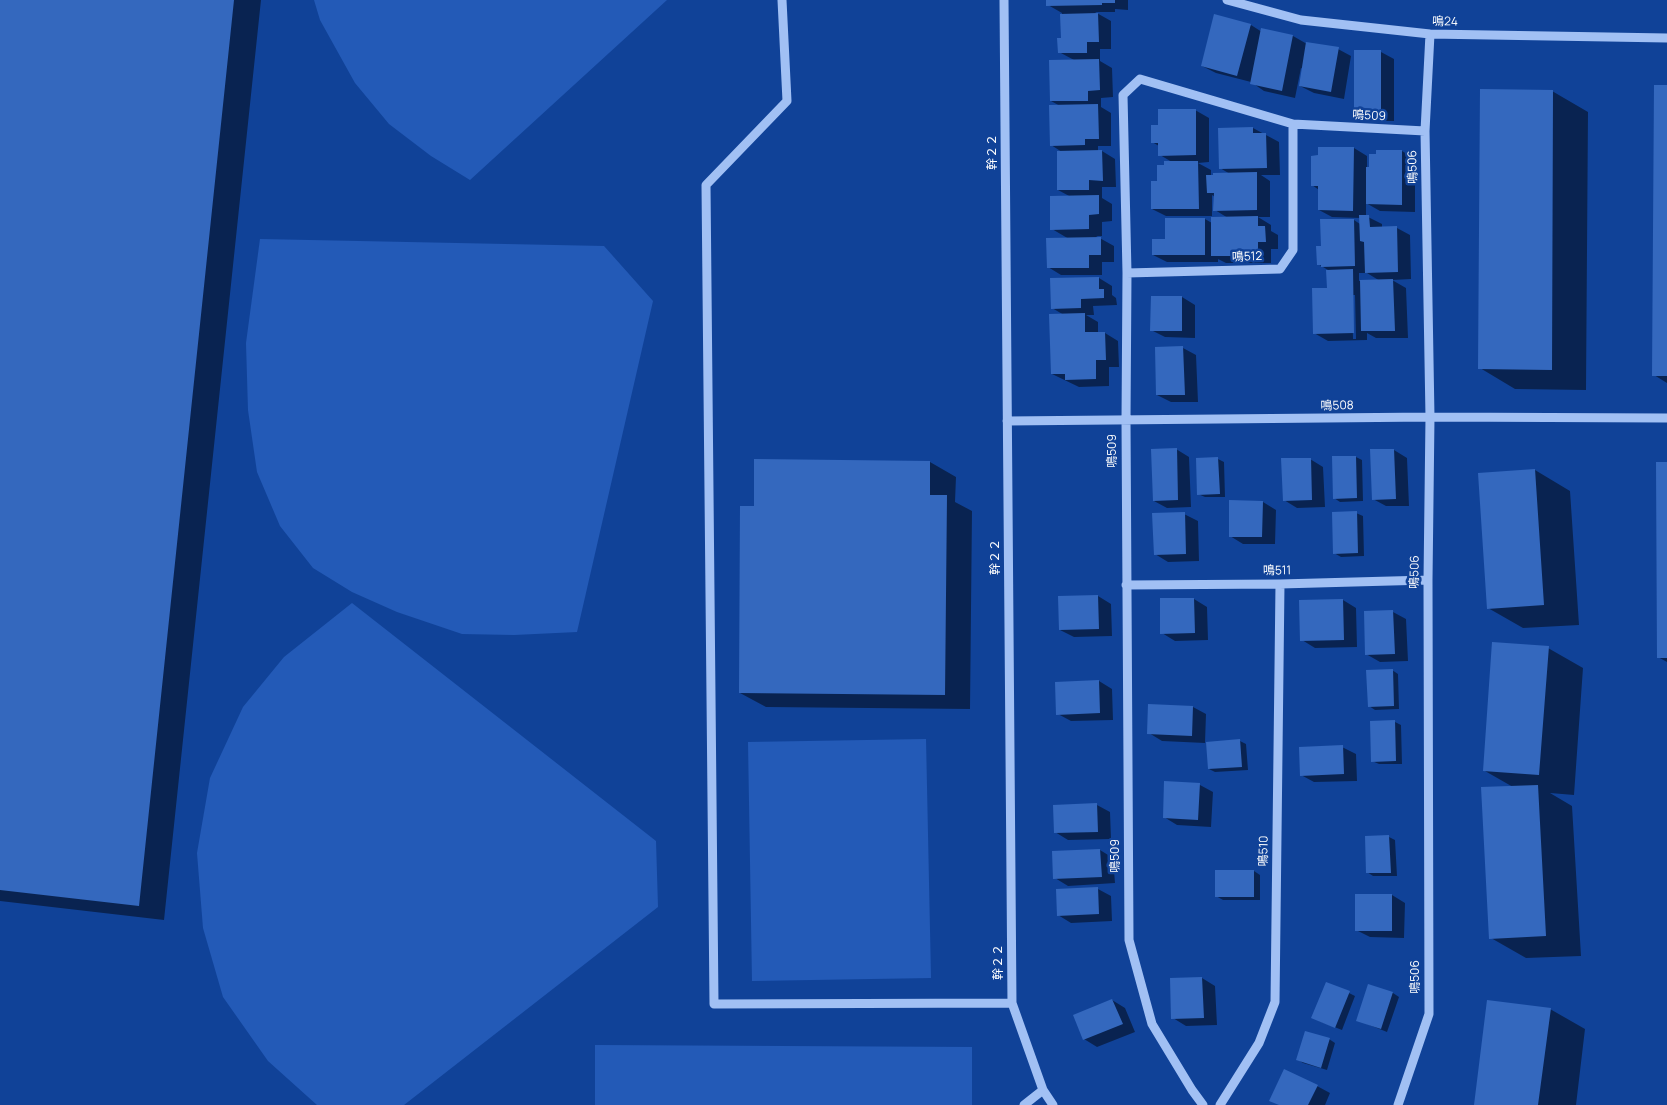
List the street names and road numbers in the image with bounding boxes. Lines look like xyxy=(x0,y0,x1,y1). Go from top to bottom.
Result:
street label: 鳴24 xyxy=(1432,15,1458,29)
street label: 鳴509 xyxy=(1352,108,1386,124)
street label: 幹２２ xyxy=(986,134,1000,170)
street label: 鳴506 xyxy=(1406,150,1420,184)
street label: 鳴512 xyxy=(1232,249,1262,265)
street label: 鳴508 xyxy=(1320,399,1354,413)
street label: 鳴509 xyxy=(1106,434,1120,468)
street label: 幹２２ xyxy=(989,539,1003,575)
street label: 鳴506 xyxy=(1408,555,1422,589)
street label: 鳴511 xyxy=(1263,564,1291,578)
street label: 鳴510 xyxy=(1257,835,1271,867)
street label: 鳴509 xyxy=(1109,839,1123,873)
street label: 幹２２ xyxy=(992,944,1006,980)
street label: 鳴506 xyxy=(1409,960,1423,994)

